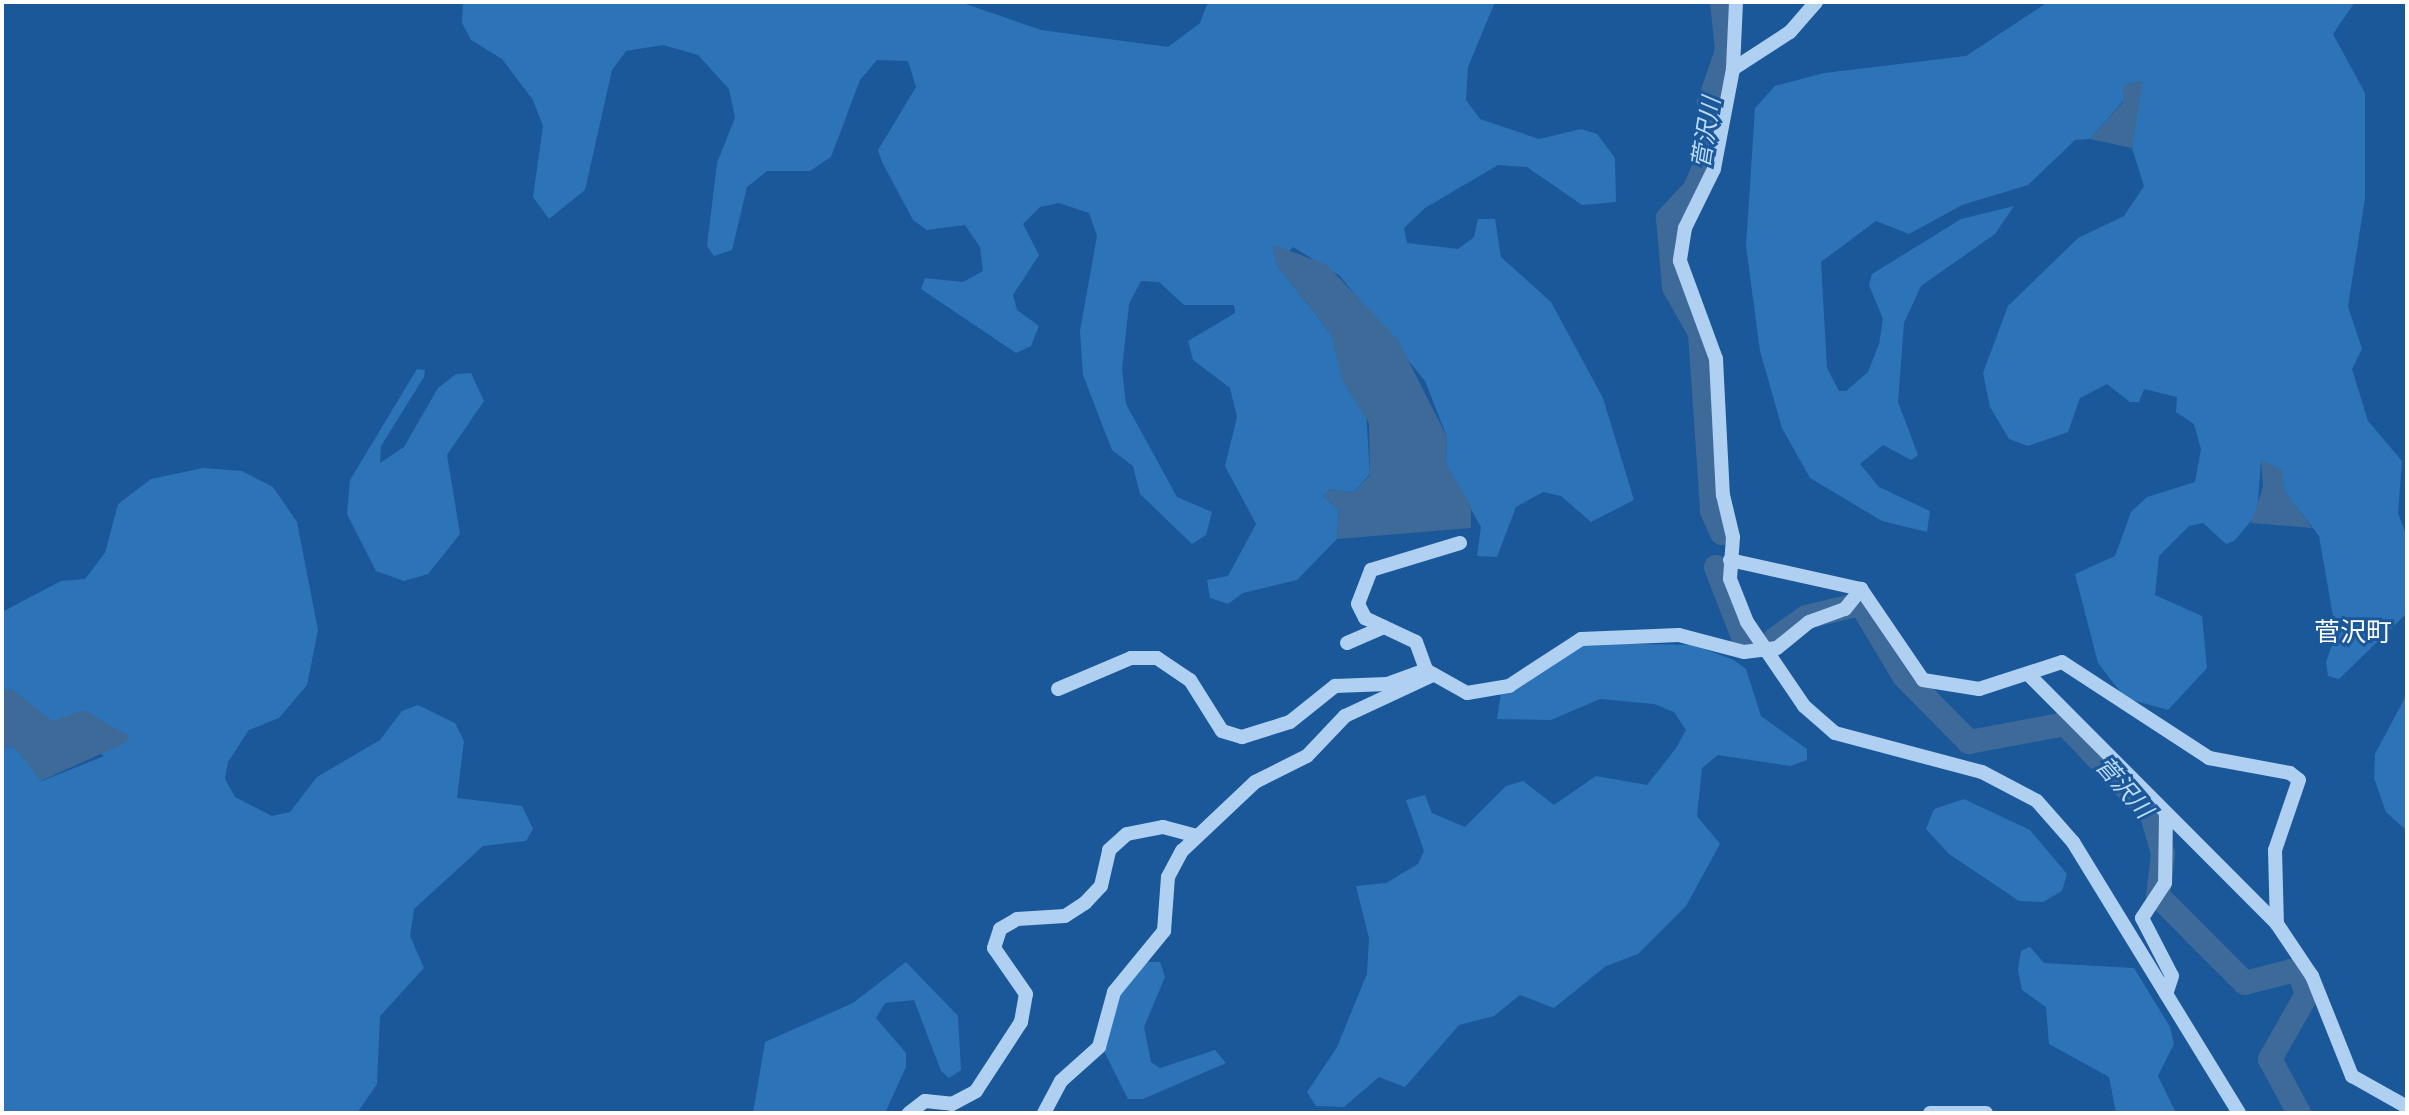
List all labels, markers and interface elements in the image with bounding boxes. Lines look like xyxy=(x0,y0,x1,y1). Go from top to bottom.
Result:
water label: 菅沢川 xyxy=(1687,95,1727,171)
district label: 菅沢町 xyxy=(2314,617,2392,649)
water label: 菅沢川 xyxy=(2089,751,2157,825)

